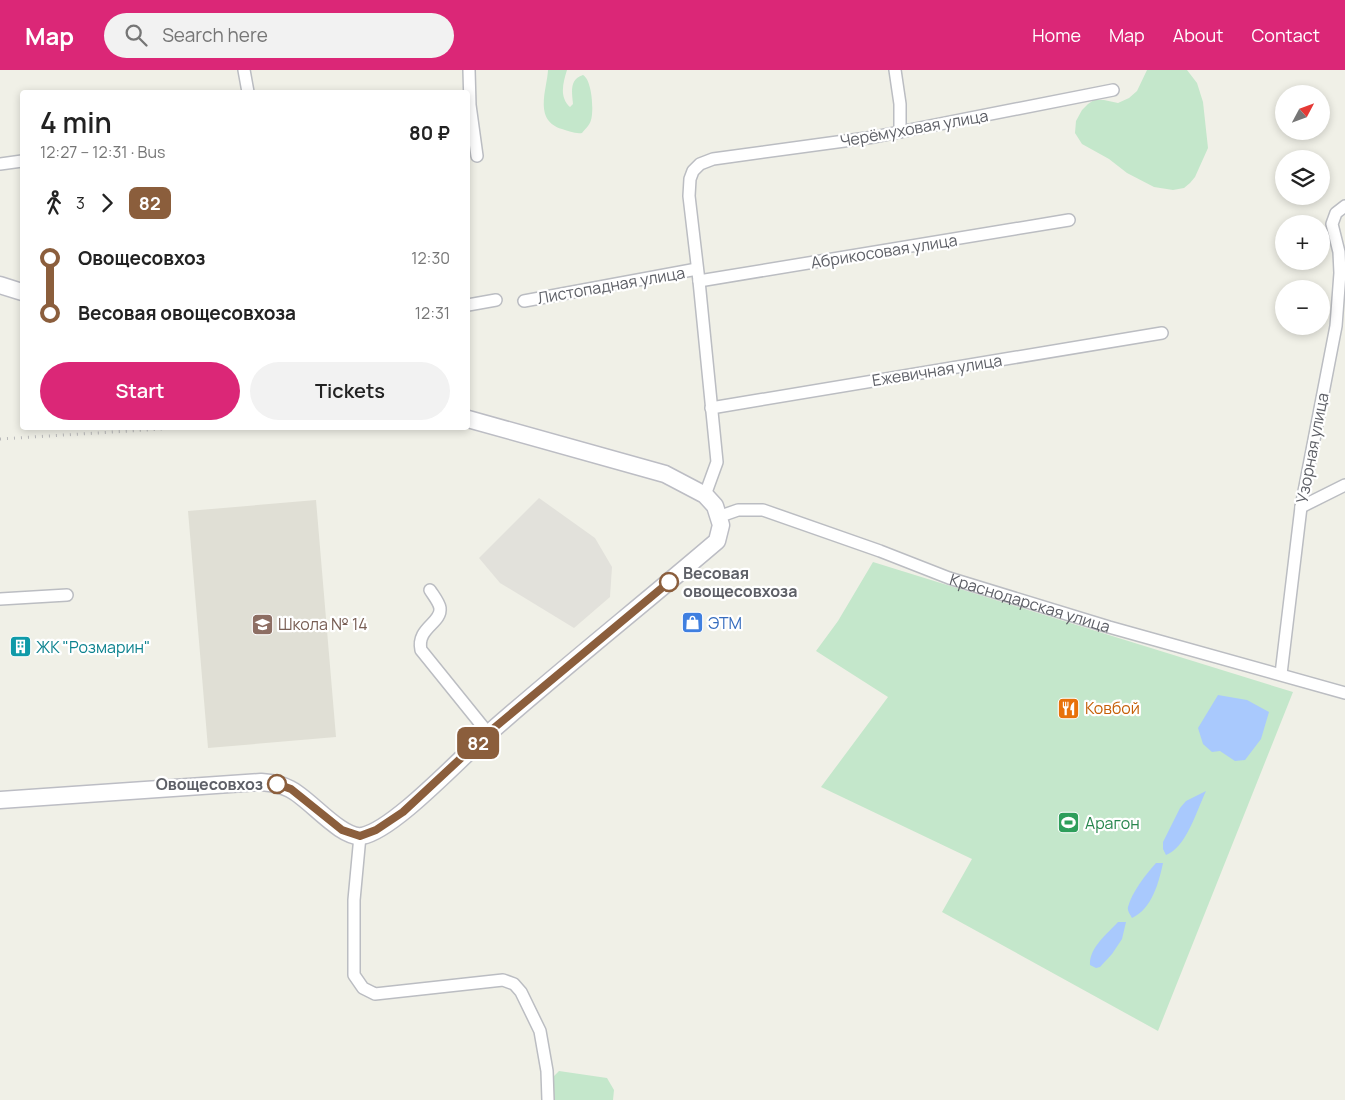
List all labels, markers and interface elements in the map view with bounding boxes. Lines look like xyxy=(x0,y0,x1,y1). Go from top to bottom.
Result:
search box xyxy=(104,13,454,58)
text: Map xyxy=(25,19,74,52)
icon: search xyxy=(122,21,150,49)
text: Search here xyxy=(162,22,268,48)
text: Home xyxy=(1032,23,1081,47)
text: Map xyxy=(1109,23,1145,47)
text: About xyxy=(1173,23,1223,47)
text: Contact xyxy=(1251,23,1320,47)
north arrow xyxy=(1275,85,1330,140)
map controls xyxy=(1275,85,1330,335)
text: 4 min xyxy=(40,103,112,141)
street label: Черёмуховая улица xyxy=(838,104,990,152)
text: 80 ₽ xyxy=(409,120,450,146)
text: 12:27 – 12:31 · Bus xyxy=(40,141,165,163)
button: layers xyxy=(1275,150,1330,205)
icon: walk xyxy=(40,189,68,217)
icon: forward xyxy=(93,189,121,217)
text: 82 xyxy=(139,191,161,215)
text: 3 xyxy=(76,192,85,214)
button: + xyxy=(1275,215,1330,270)
street label: Абрикосовая улица xyxy=(809,229,959,273)
text: Овощесовхоз xyxy=(78,245,205,271)
text: 12:30 xyxy=(411,247,450,269)
street label: Листопадная улица xyxy=(535,261,687,309)
button: − xyxy=(1275,280,1330,335)
text: Весовая овощесовхоза xyxy=(78,300,296,326)
text: 12:31 xyxy=(415,302,450,324)
street label: Ежевичная улица xyxy=(870,349,1004,391)
button: Start xyxy=(40,362,240,420)
button: Tickets xyxy=(250,362,450,420)
street label: Узорная улица xyxy=(1291,391,1333,505)
place label: Весовая овощесовхоза xyxy=(683,562,797,602)
street label: Краснодарская улица xyxy=(947,568,1113,638)
marker: Весовая овощесовхоза xyxy=(659,572,679,592)
shop icon: ЭТМ xyxy=(680,611,704,635)
school or university icon: Школа № 14 xyxy=(250,612,274,636)
place label: ЭТМ xyxy=(708,612,742,634)
place label: Школа № 14 xyxy=(278,613,368,635)
building icon: ЖК "Розмарин" xyxy=(8,635,32,659)
place label: ЖК "Розмарин" xyxy=(36,636,150,658)
restaurant icon: Ковбой xyxy=(1057,696,1081,720)
place label: Ковбой xyxy=(1085,697,1140,719)
line badge: 82 xyxy=(456,727,500,759)
text: 82 xyxy=(467,731,489,755)
place label: Овощесовхоз xyxy=(156,773,263,795)
marker: Овощесовхоз xyxy=(267,774,287,794)
sports icon: Арагон xyxy=(1057,811,1081,835)
place label: Арагон xyxy=(1085,812,1140,834)

